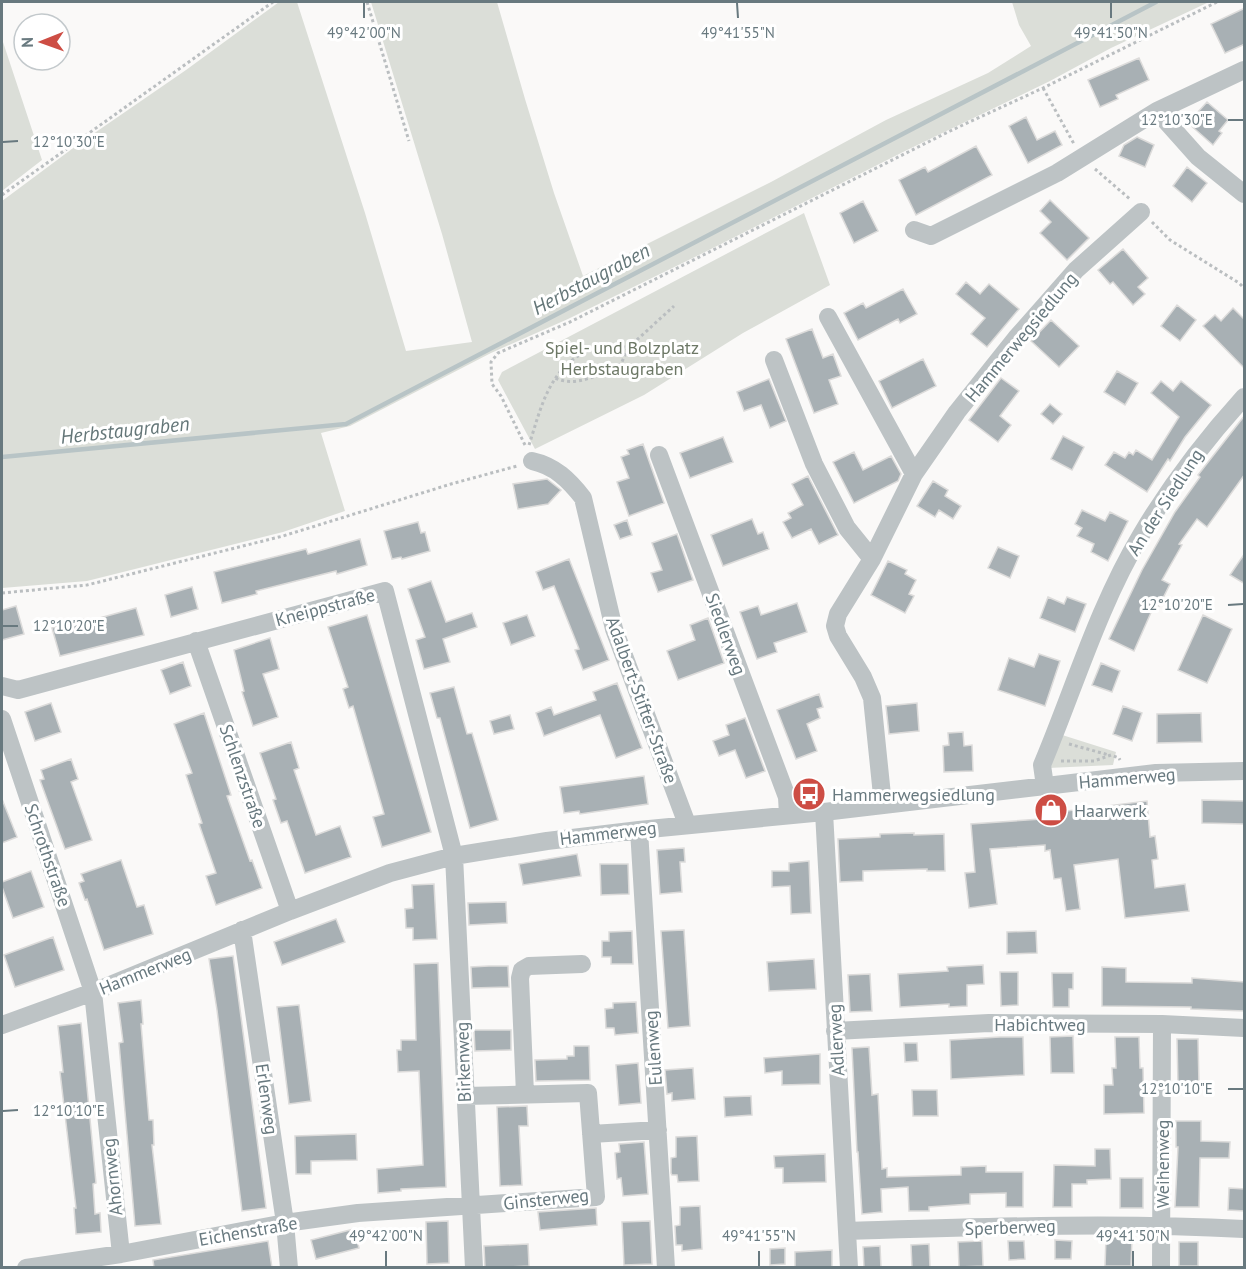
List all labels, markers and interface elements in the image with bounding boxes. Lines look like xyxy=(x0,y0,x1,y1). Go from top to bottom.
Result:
north arrow xyxy=(12,12,72,72)
text: 49°42'00"N xyxy=(327,23,401,42)
text: 49°41'55"N xyxy=(701,23,775,42)
text: 49°41'50"N xyxy=(1074,23,1148,42)
text: N xyxy=(17,37,37,48)
text: 12°10'30"E xyxy=(1141,110,1213,129)
text: 12°10'30"E xyxy=(33,132,105,151)
water label: Herbstaugraben xyxy=(528,237,654,321)
street label: Hammerwegsiedlung xyxy=(960,267,1082,407)
park label: Spiel- und Bolzplatz Herbstaugraben xyxy=(545,336,699,380)
water label: Herbstaugraben xyxy=(59,410,191,450)
street label: An der Siedlung xyxy=(1122,444,1208,560)
street label: Kneippstraße xyxy=(273,583,377,631)
street label: Siedlerweg xyxy=(701,590,751,678)
text: 12°10'20"E xyxy=(1141,595,1213,614)
street label: Adalbert-Stifter-Straße xyxy=(601,613,683,787)
text: 12°10'20"E xyxy=(33,616,105,635)
street label: Schlenzstraße xyxy=(214,721,272,831)
street label: Hammerweg xyxy=(1078,762,1176,794)
bus stop icon: Hammerwegsiedlung xyxy=(791,776,827,812)
place label: Hammerwegsiedlung xyxy=(832,783,995,806)
shop icon: Haarwerk xyxy=(1033,792,1069,828)
place label: Haarwerk xyxy=(1074,799,1147,822)
street label: Schrothstraße xyxy=(20,800,76,910)
street label: Hammerweg xyxy=(558,816,658,850)
street label: Hammerweg xyxy=(96,942,194,1000)
street label: Adlerweg xyxy=(823,1003,849,1077)
street label: Eulenweg xyxy=(639,1010,667,1086)
street label: Habichtweg xyxy=(994,1013,1086,1036)
street label: Birkenweg xyxy=(450,1021,476,1103)
street label: Erlenweg xyxy=(251,1062,283,1136)
text: 12°10'10"E xyxy=(1141,1079,1213,1098)
text: 12°10'10"E xyxy=(33,1101,105,1120)
street label: Weihenweg xyxy=(1151,1120,1174,1208)
street label: Ahornweg xyxy=(97,1137,127,1217)
street label: Ginsterweg xyxy=(502,1183,590,1215)
street label: Eichenstraße xyxy=(197,1211,299,1251)
street label: Sperberweg xyxy=(964,1214,1056,1240)
text: 49°42'00"N xyxy=(349,1226,423,1245)
text: 49°41'55"N xyxy=(722,1226,796,1245)
text: 49°41'50"N xyxy=(1096,1226,1170,1245)

